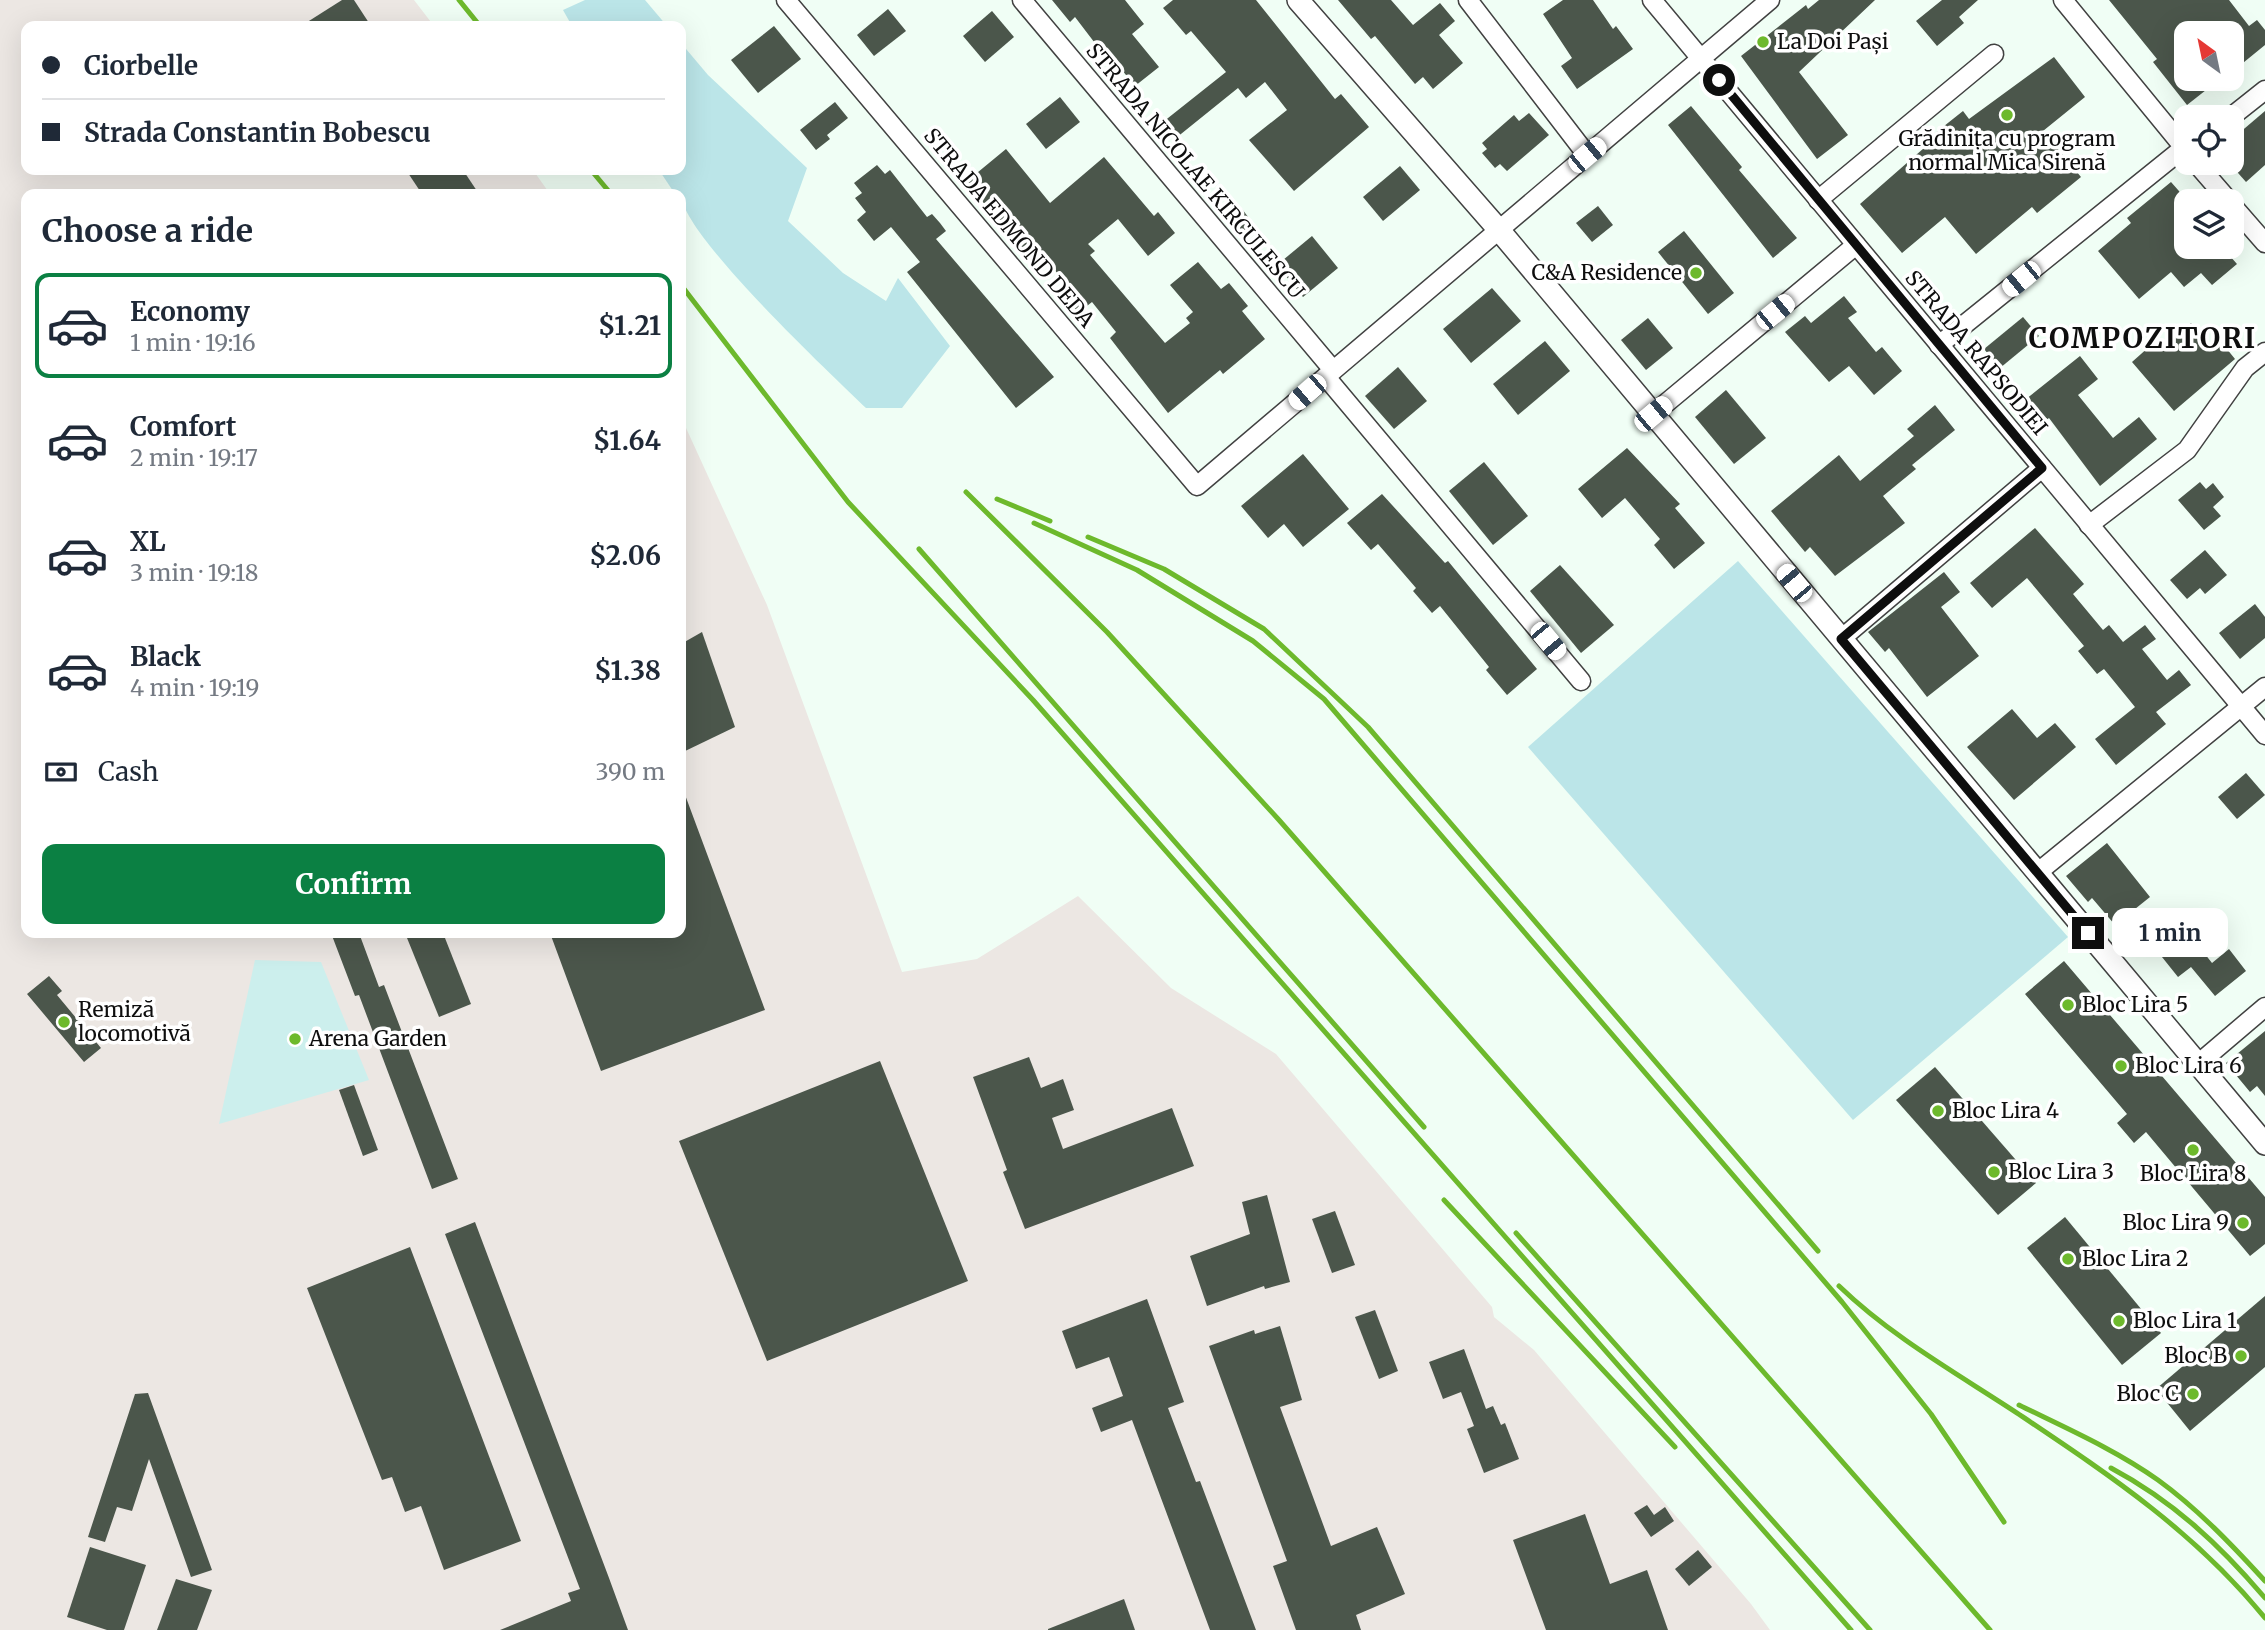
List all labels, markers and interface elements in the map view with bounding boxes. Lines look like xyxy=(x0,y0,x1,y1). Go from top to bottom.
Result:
north arrow xyxy=(2174,21,2244,91)
map controls xyxy=(2174,21,2244,259)
place label: La Doi Pași xyxy=(1777,28,1889,55)
marker: La Doi Pași xyxy=(1755,34,1771,50)
street label: STRADA NICOLAE KIRCULESCU xyxy=(1080,37,1311,304)
text: Ciorbelle xyxy=(84,49,198,82)
route start xyxy=(1703,64,1735,96)
button: locate xyxy=(2174,105,2244,175)
marker: Grădinița cu program normal Mica Sirenă xyxy=(1999,107,2015,123)
text: Strada Constantin Bobescu xyxy=(84,116,431,149)
street label: STRADA EDMOND DEDA xyxy=(918,123,1101,333)
place label: Grădinița cu program normal Mica Sirenă xyxy=(1898,125,2116,176)
car xyxy=(1565,133,1610,177)
button: layers xyxy=(2174,189,2244,259)
text: Choose a ride xyxy=(42,211,253,251)
car xyxy=(1999,258,2044,300)
place label: C&A Residence xyxy=(1531,259,1682,286)
marker: C&A Residence xyxy=(1688,265,1704,281)
street label: STRADA RAPSODIEI xyxy=(1900,265,2053,441)
car xyxy=(1753,291,1798,333)
icon: car xyxy=(46,294,109,357)
text: Economy xyxy=(130,295,250,328)
text: $1.21 xyxy=(598,309,661,342)
district label: COMPOZITORI xyxy=(2029,320,2257,356)
text: 1 min · 19:16 xyxy=(130,328,256,357)
car xyxy=(1285,370,1330,414)
car xyxy=(1631,392,1676,436)
icon: car xyxy=(46,409,109,472)
text: Comfort xyxy=(130,410,236,443)
text: $1.64 xyxy=(593,424,661,457)
text: 2 min · 19:17 xyxy=(130,443,258,472)
icon: car xyxy=(46,524,109,587)
text: XL xyxy=(130,525,166,558)
text: $2.06 xyxy=(589,539,661,572)
text: 3 min · 19:18 xyxy=(130,558,259,587)
car xyxy=(1773,560,1816,606)
car xyxy=(1527,618,1570,664)
icon: car xyxy=(46,639,109,702)
text: Black xyxy=(130,640,201,673)
text: $1.38 xyxy=(594,654,661,687)
text: 4 min · 19:19 xyxy=(130,673,259,702)
icon: cash xyxy=(42,753,80,791)
text: Cash xyxy=(98,755,159,788)
text: 390 m xyxy=(595,757,665,786)
button: Confirm xyxy=(42,844,665,924)
callout: 1 min xyxy=(2112,908,2228,958)
route end xyxy=(2072,917,2104,949)
text: 1 min xyxy=(2139,918,2201,947)
place label: Bloc Lira 5 xyxy=(2082,991,2188,1018)
place label: Remiză locomotivă xyxy=(78,996,191,1047)
marker: Bloc Lira 5 xyxy=(2060,997,2076,1013)
marker: Remiză locomotivă xyxy=(56,1014,72,1030)
place label: Arena Garden xyxy=(308,1025,447,1052)
marker: Arena Garden xyxy=(287,1031,303,1047)
place label: Bloc Lira 6 xyxy=(2135,1052,2242,1079)
marker: Bloc Lira 6 xyxy=(2113,1058,2129,1074)
place label: Bloc Lira 4 xyxy=(1952,1097,2059,1124)
marker: Bloc Lira 4 xyxy=(1930,1103,1946,1119)
marker: Bloc Lira 8 xyxy=(2185,1142,2201,1158)
place label: Bloc Lira 3 xyxy=(2008,1158,2114,1185)
place label: Bloc Lira 8 xyxy=(2140,1160,2246,1187)
marker: Bloc Lira 3 xyxy=(1986,1164,2002,1180)
place label: Bloc Lira 9 xyxy=(2122,1209,2229,1236)
marker: Bloc Lira 9 xyxy=(2235,1215,2251,1231)
place label: Bloc Lira 2 xyxy=(2082,1245,2188,1272)
marker: Bloc Lira 2 xyxy=(2060,1251,2076,1267)
place label: Bloc Lira 1 xyxy=(2133,1307,2236,1334)
marker: Bloc Lira 1 xyxy=(2111,1313,2127,1329)
place label: Bloc B xyxy=(2164,1342,2227,1369)
marker: Bloc B xyxy=(2233,1348,2249,1364)
place label: Bloc C xyxy=(2116,1380,2179,1407)
marker: Bloc C xyxy=(2185,1386,2201,1402)

